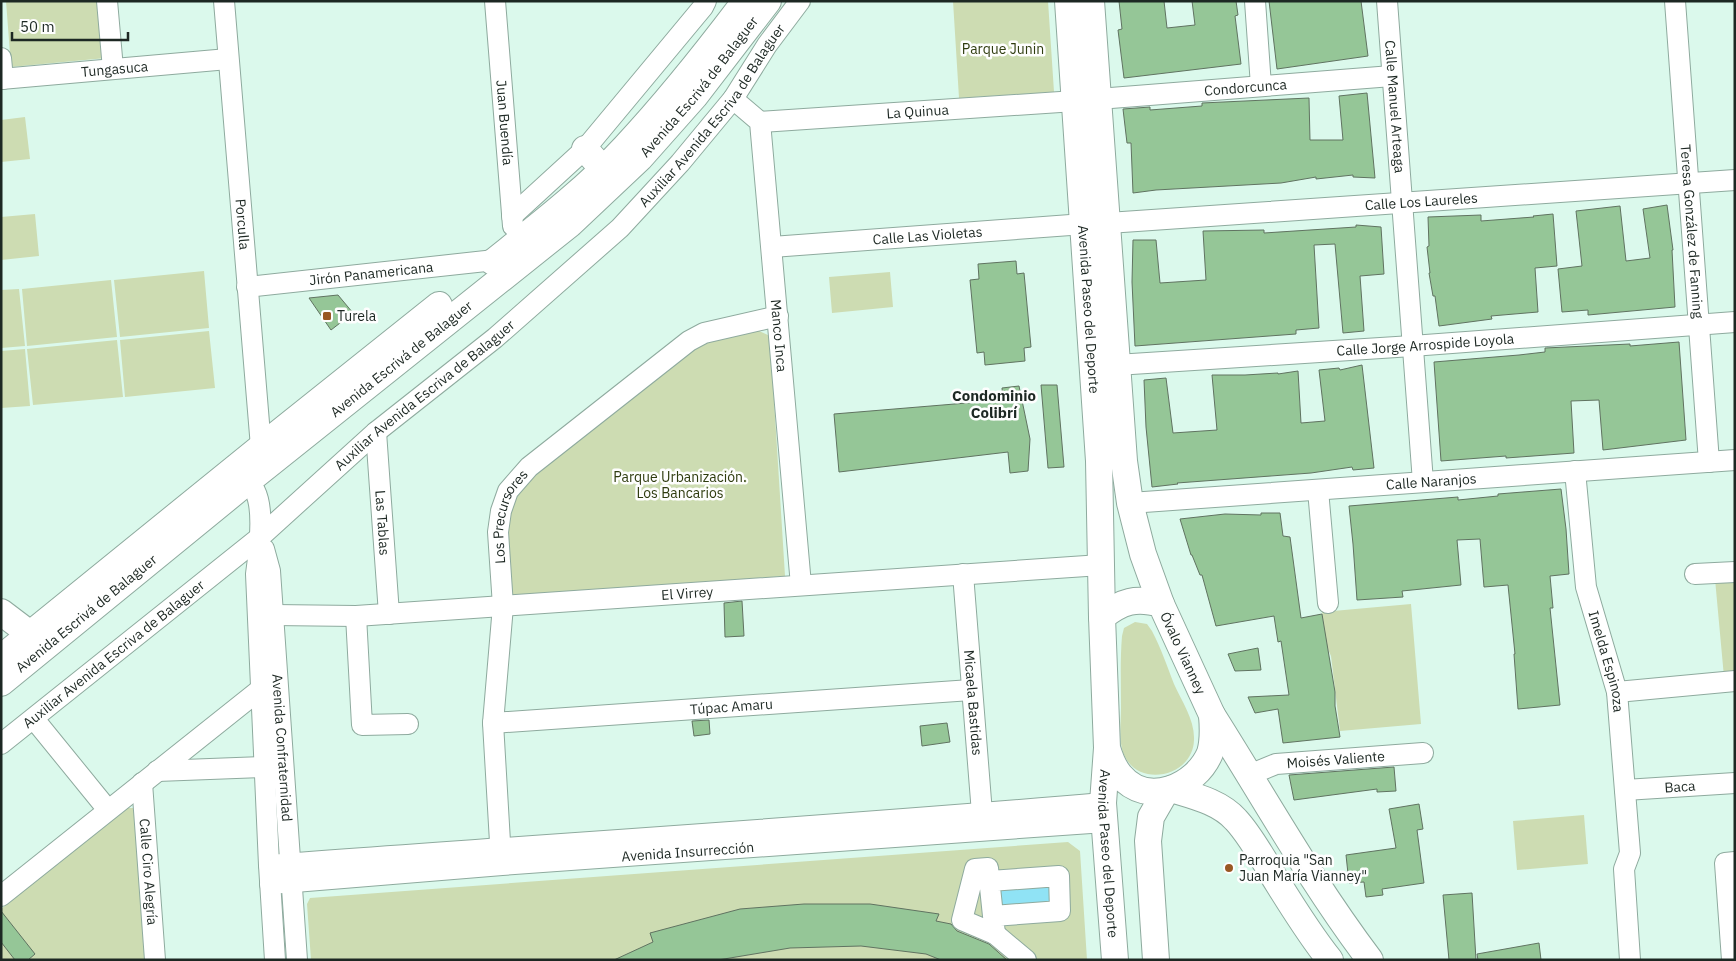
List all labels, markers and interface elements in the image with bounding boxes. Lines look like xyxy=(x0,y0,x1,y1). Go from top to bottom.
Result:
scale bar xyxy=(12,10,129,42)
street label: Avenida Escrivá de Balaguer xyxy=(636,13,762,161)
text: 50 m xyxy=(20,17,55,36)
street label: Auxiliar Avenida Escriva de Balaguer xyxy=(635,20,789,211)
park label: Parque Junin xyxy=(962,40,1044,58)
street label: Calle Manuel Arteaga xyxy=(1381,40,1409,174)
street label: Tungasuca xyxy=(80,57,149,81)
street label: Condorcunca xyxy=(1203,75,1288,100)
street label: Juan Buendía xyxy=(492,79,517,167)
street label: La Quinua xyxy=(886,100,950,123)
street label: Teresa González de Fanning xyxy=(1677,144,1707,320)
street label: Calle Los Laureles xyxy=(1364,189,1478,214)
street label: Porculla xyxy=(231,198,254,251)
street label: Calle Las Violetas xyxy=(872,222,983,249)
street label: Avenida Paseo del Deporte xyxy=(1074,224,1103,394)
street label: Jirón Panamericana xyxy=(308,258,435,289)
street label: Avenida Escrivá de Balaguer xyxy=(326,297,476,421)
street label: Manco Inca xyxy=(767,299,791,373)
place label: Turela xyxy=(337,307,377,325)
marker: Turela xyxy=(321,310,333,322)
street label: Auxiliar Avenida Escriva de Balaguer xyxy=(331,316,518,474)
street label: Calle Jorge Arrospide Loyola xyxy=(1336,329,1515,360)
district label: Condominio Colibrí xyxy=(952,386,1036,422)
street label: Los Precursores xyxy=(489,465,532,565)
park label: Parque Urbanización. Los Bancarios xyxy=(613,468,747,502)
street label: Calle Naranjos xyxy=(1385,469,1477,494)
street label: Las Tablas xyxy=(371,490,394,556)
street label: Avenida Escrivá de Balaguer xyxy=(12,550,160,676)
street label: Auxiliar Avenida Escriva de Balaguer xyxy=(19,576,208,732)
street label: El Virrey xyxy=(661,583,714,604)
street label: Óvalo Vianney xyxy=(1156,608,1211,697)
street label: Imelda Espinoza xyxy=(1584,609,1628,713)
street label: Micaela Bastidas xyxy=(960,649,986,756)
street label: Avenida Confraternidad xyxy=(268,673,296,822)
street label: Túpac Amaru xyxy=(689,695,773,718)
street label: Moisés Valiente xyxy=(1286,747,1386,772)
street label: Avenida Paseo del Deporte xyxy=(1094,769,1122,939)
street label: Baca xyxy=(1664,777,1697,796)
street label: Calle Ciro Alegría xyxy=(136,818,161,926)
street label: Avenida Insurrección xyxy=(621,838,755,865)
place label: Parroquia "San Juan María Vianney" xyxy=(1239,851,1367,885)
marker: Parroquia "San Juan María Vianney" xyxy=(1223,862,1235,874)

